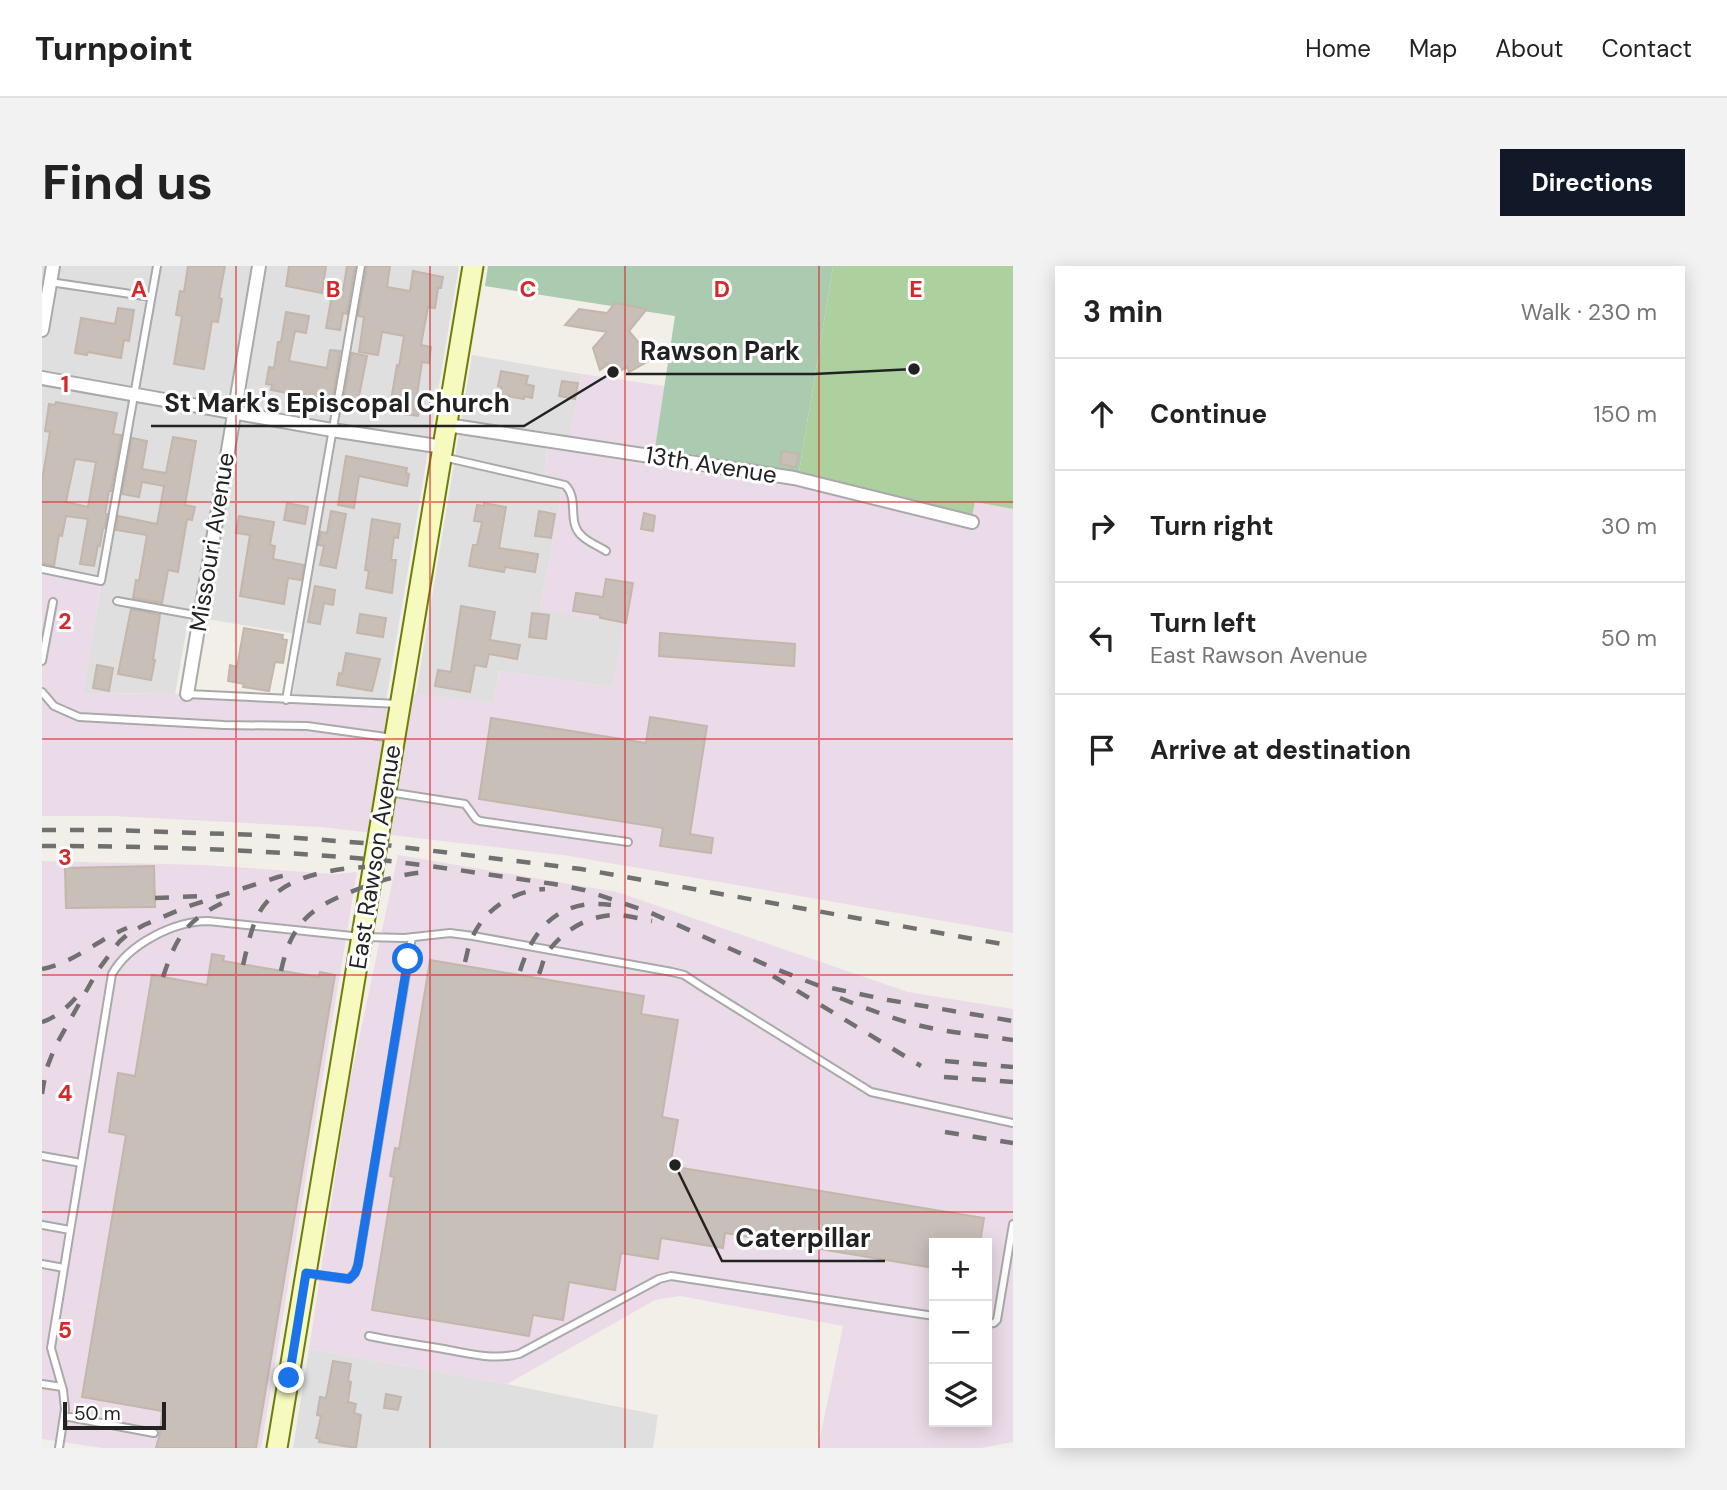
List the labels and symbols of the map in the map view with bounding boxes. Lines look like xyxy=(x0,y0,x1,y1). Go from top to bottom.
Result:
text: A xyxy=(131,274,147,304)
text: B xyxy=(326,274,340,304)
text: C xyxy=(520,274,536,304)
text: D xyxy=(714,274,730,304)
text: E xyxy=(909,274,923,304)
callout: Rawson Park xyxy=(626,327,814,374)
text: Rawson Park xyxy=(640,334,800,368)
text: 1 xyxy=(61,369,69,399)
callout: St Mark's Episcopal Church xyxy=(151,379,524,426)
text: St Mark's Episcopal Church xyxy=(164,386,510,420)
street label: 13th Avenue xyxy=(643,439,779,490)
street label: Missouri Avenue xyxy=(182,450,241,634)
text: 2 xyxy=(58,606,72,636)
street label: East Rawson Avenue xyxy=(341,742,408,971)
text: 3 xyxy=(58,842,72,872)
route start xyxy=(392,943,423,974)
text: 4 xyxy=(58,1078,73,1108)
callout: Caterpillar xyxy=(722,1214,885,1261)
text: Caterpillar xyxy=(735,1221,871,1255)
text: 5 xyxy=(58,1315,72,1345)
route end xyxy=(273,1362,304,1393)
scale bar xyxy=(63,1399,166,1431)

